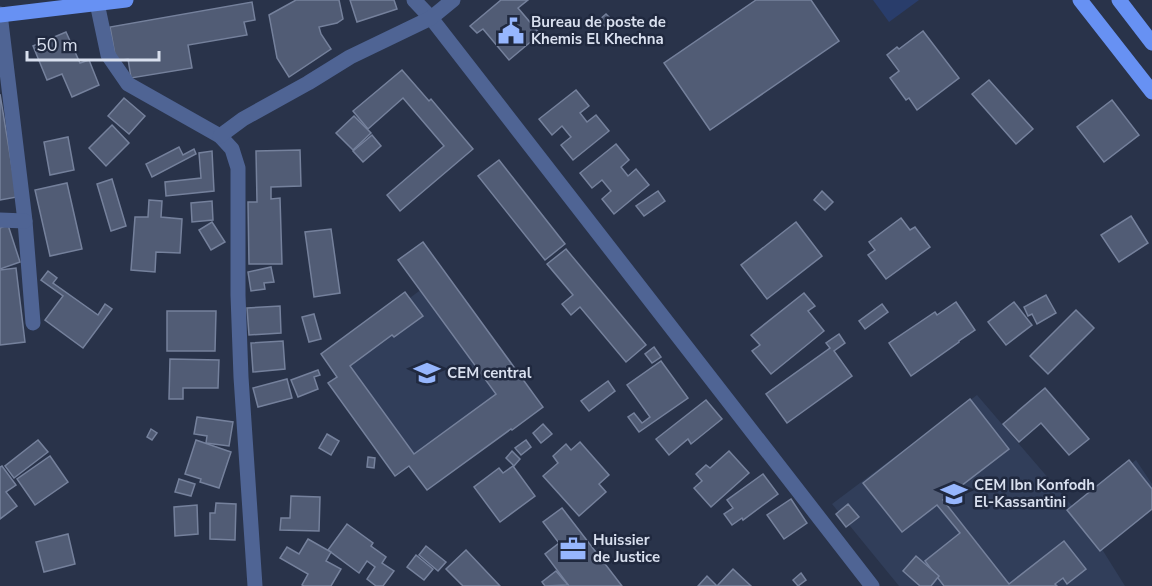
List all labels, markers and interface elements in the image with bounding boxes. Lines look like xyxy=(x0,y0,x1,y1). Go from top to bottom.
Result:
place label: Bureau de poste de Khemis El Khechna xyxy=(531,12,666,49)
public building icon: Bureau de poste de Khemis El Khechna xyxy=(496,16,526,46)
scale bar xyxy=(27,24,159,62)
text: 50 m xyxy=(36,33,78,57)
school or university icon: CEM central xyxy=(412,358,442,388)
place label: CEM central xyxy=(447,363,532,383)
place label: CEM Ibn Konfodh El-Kassantini xyxy=(974,475,1095,512)
school or university icon: CEM Ibn Konfodh El-Kassantini xyxy=(939,479,969,509)
place label: Huissier de Justice xyxy=(593,530,660,567)
office icon: Huissier de Justice xyxy=(558,534,588,564)

